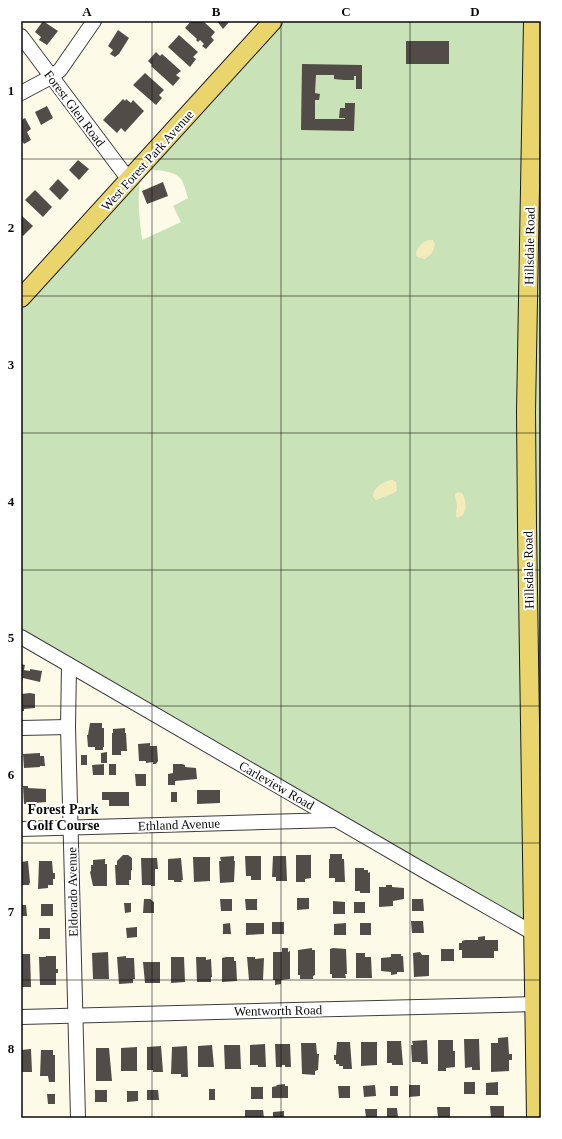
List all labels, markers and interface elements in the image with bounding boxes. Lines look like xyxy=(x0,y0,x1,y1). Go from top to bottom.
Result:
text: A xyxy=(82,4,92,19)
text: B xyxy=(212,4,221,19)
text: C xyxy=(341,4,351,19)
text: D xyxy=(470,4,480,19)
street label: Forest Glen Road xyxy=(41,67,108,150)
text: 1 xyxy=(8,83,14,98)
street label: West Forest Park Avenue xyxy=(98,107,197,214)
street label: Hillsdale Road xyxy=(521,207,538,285)
text: 2 xyxy=(8,220,14,235)
text: 3 xyxy=(8,357,15,372)
text: 4 xyxy=(8,494,15,509)
street label: Hillsdale Road xyxy=(520,531,537,609)
text: 5 xyxy=(8,630,15,645)
street label: Carleview Road xyxy=(237,758,317,813)
text: 6 xyxy=(8,767,15,782)
district label: Forest Park Golf Course xyxy=(27,802,99,833)
street label: Ethland Avenue xyxy=(138,816,221,833)
street label: Eldorado Avenue xyxy=(64,847,81,937)
text: 7 xyxy=(8,904,15,919)
street label: Wentworth Road xyxy=(234,1002,323,1019)
text: 8 xyxy=(8,1041,15,1056)

